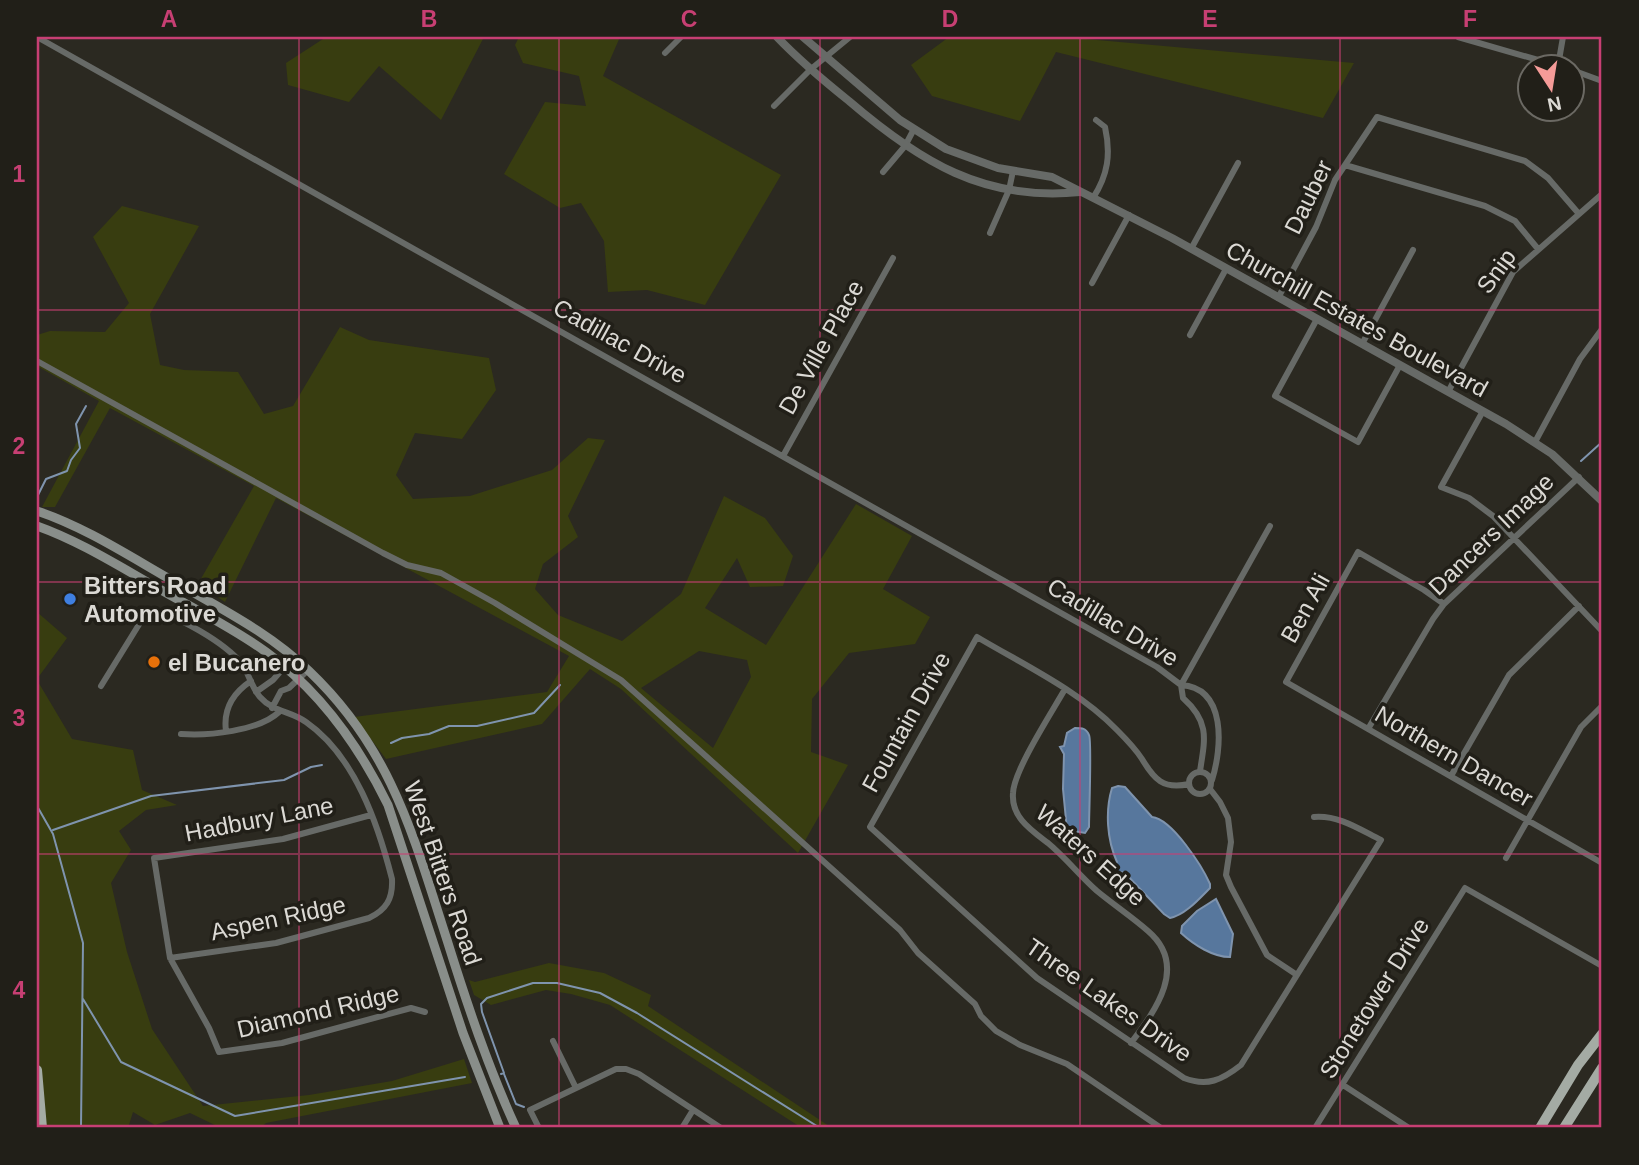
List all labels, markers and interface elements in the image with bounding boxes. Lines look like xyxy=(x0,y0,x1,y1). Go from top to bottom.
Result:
text: A xyxy=(161,6,177,32)
text: B xyxy=(421,6,437,32)
text: C xyxy=(681,6,697,32)
text: D xyxy=(942,6,958,32)
text: E xyxy=(1202,6,1218,32)
text: F xyxy=(1463,6,1477,32)
north arrow xyxy=(1516,52,1586,122)
text: N xyxy=(1546,92,1563,116)
street label: Dauber xyxy=(1279,156,1337,238)
text: 1 xyxy=(13,161,26,187)
street label: Churchill Estates Boulevard xyxy=(1222,236,1492,402)
street label: Snip xyxy=(1471,244,1521,298)
street label: De Ville Place xyxy=(773,275,869,419)
street label: Cadillac Drive xyxy=(549,293,691,389)
text: 2 xyxy=(13,433,25,459)
street label: Dancers Image xyxy=(1423,468,1559,600)
street label: Ben Ali xyxy=(1275,569,1335,647)
place label: Bitters Road Automotive xyxy=(84,572,227,627)
street label: Cadillac Drive xyxy=(1043,572,1183,672)
marker: Bitters Road Automotive xyxy=(62,591,78,607)
street label: Fountain Drive xyxy=(856,647,956,797)
place label: el Bucanero xyxy=(168,649,305,676)
marker: el Bucanero xyxy=(146,654,162,670)
street label: Northern Dancer xyxy=(1370,700,1538,812)
text: 3 xyxy=(13,705,25,731)
street label: West Bitters Road xyxy=(399,777,487,969)
street label: Hadbury Lane xyxy=(182,791,336,847)
street label: Waters Edge xyxy=(1031,799,1151,911)
street label: Aspen Ridge xyxy=(208,891,348,945)
street label: Stonetower Drive xyxy=(1314,913,1434,1083)
street label: Three Lakes Drive xyxy=(1021,933,1197,1067)
text: 4 xyxy=(13,977,26,1003)
street label: Diamond Ridge xyxy=(234,979,402,1043)

